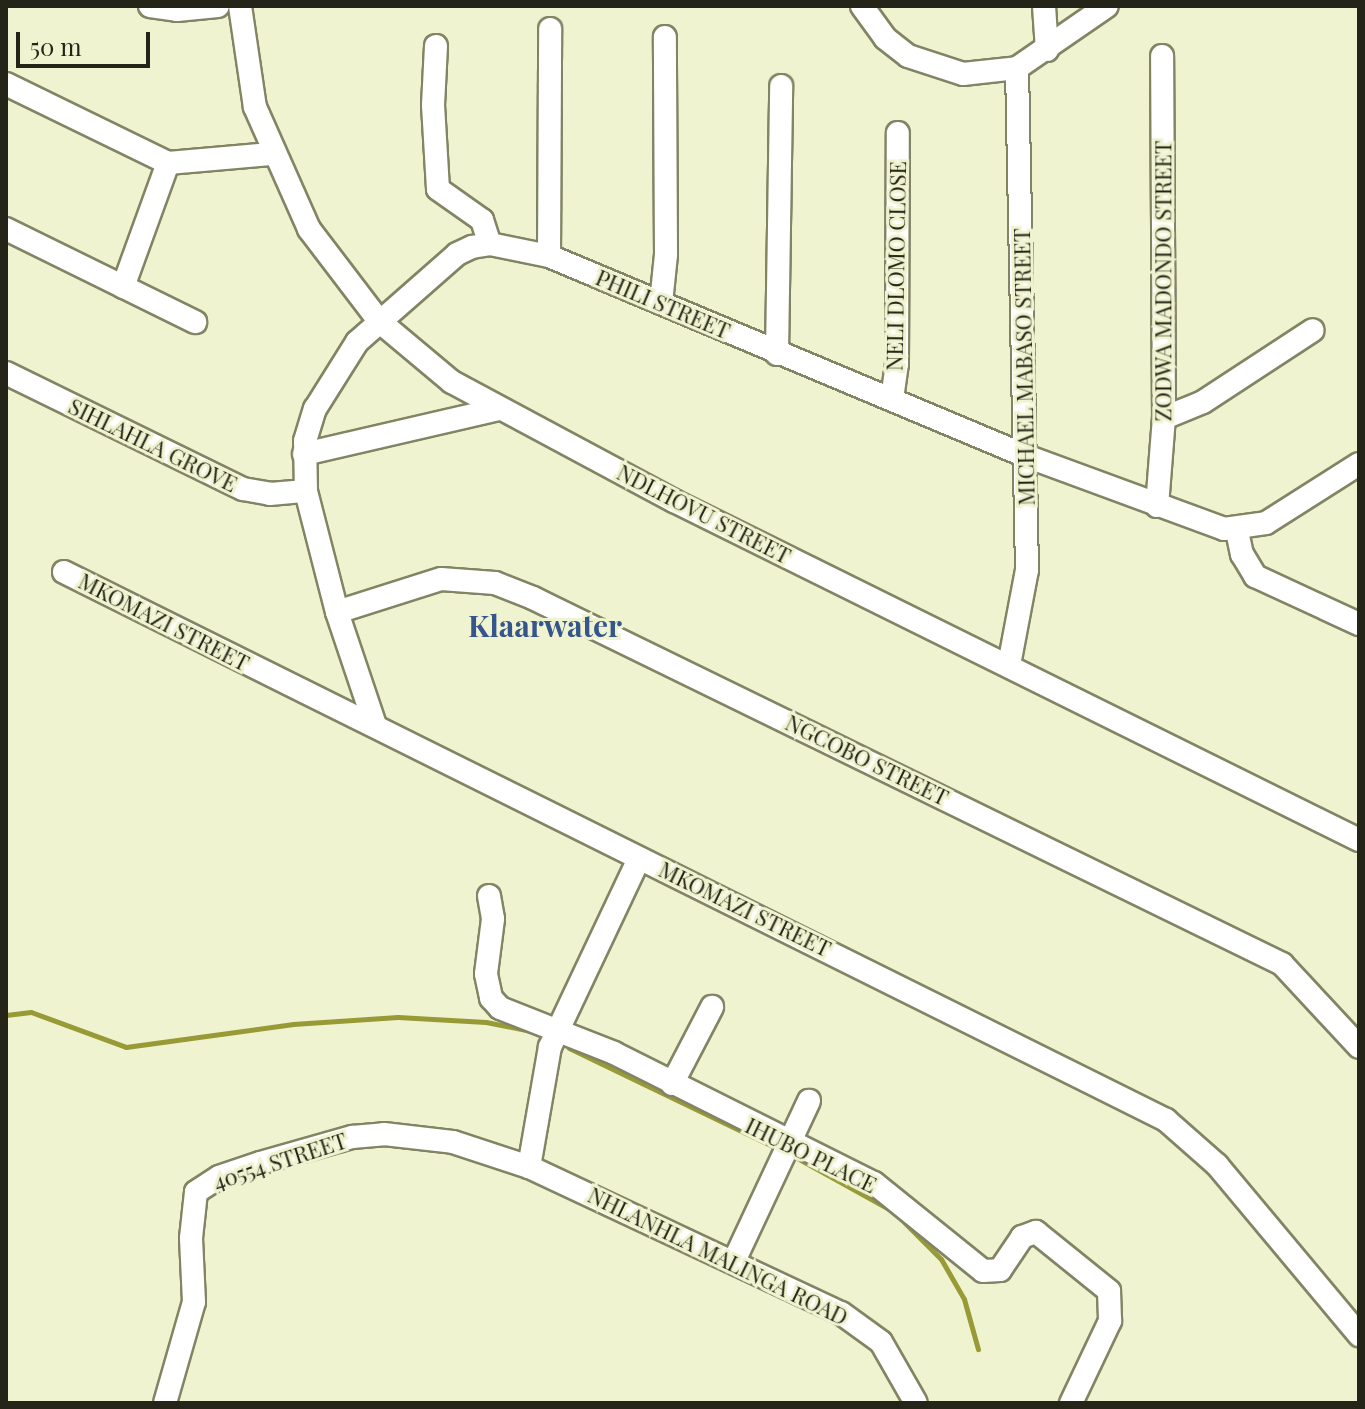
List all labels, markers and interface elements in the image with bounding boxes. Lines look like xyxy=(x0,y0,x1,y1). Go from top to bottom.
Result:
scale bar xyxy=(20,16,154,66)
text: 50 m xyxy=(30,30,82,62)
street label: ZODWA MADONDO STREET xyxy=(1150,141,1176,421)
street label: NELI DLOMO CLOSE xyxy=(881,161,911,371)
street label: MICHAEL MABASO STREET xyxy=(1008,228,1040,506)
street label: PHILI STREET xyxy=(592,264,734,344)
street label: SIHLAHLA GROVE xyxy=(64,393,242,497)
street label: NDLHOVU STREET xyxy=(613,459,795,569)
street label: MKOMAZI STREET xyxy=(74,568,254,676)
district label: Klaarwater xyxy=(468,607,622,643)
street label: NGCOBO STREET xyxy=(781,709,953,811)
street label: MKOMAZI STREET xyxy=(655,856,835,962)
street label: IHUBO PLACE xyxy=(741,1112,881,1198)
street label: 40554 STREET xyxy=(210,1127,350,1195)
street label: NHLANHLA MALINGA ROAD xyxy=(584,1182,852,1330)

